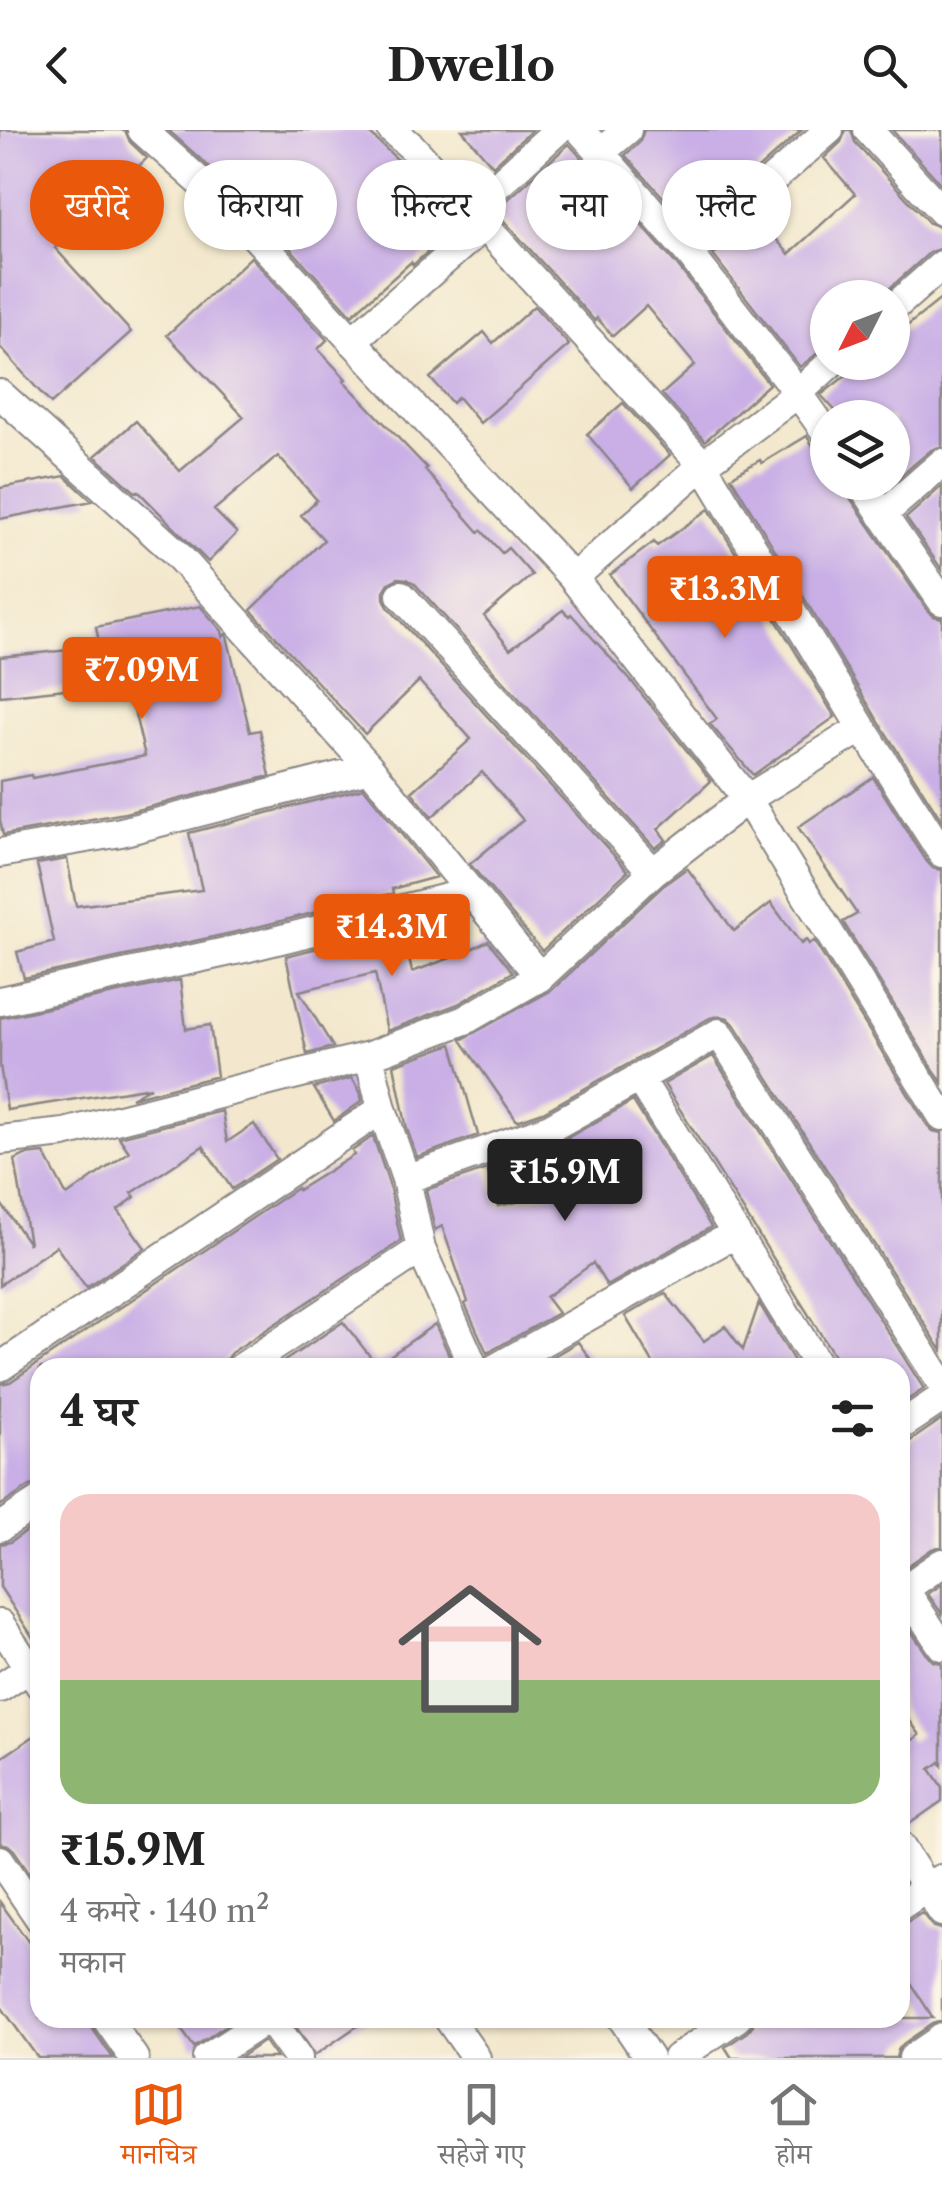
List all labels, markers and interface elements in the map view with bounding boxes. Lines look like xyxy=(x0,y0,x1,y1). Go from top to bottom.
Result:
text: Dwello xyxy=(387,37,555,93)
icon: back xyxy=(30,38,85,93)
icon: search xyxy=(857,38,912,93)
chip: खरीदें xyxy=(30,160,164,250)
chip: किराया xyxy=(184,160,337,250)
chip: फ़िल्टर xyxy=(357,160,506,250)
chip: नया xyxy=(526,160,642,250)
chip: फ़्लैट xyxy=(662,160,791,250)
north arrow xyxy=(810,280,910,380)
map controls xyxy=(810,280,910,500)
button: layers xyxy=(810,400,910,500)
pin: ₹13.3M xyxy=(644,556,806,641)
text: ₹13.3M xyxy=(669,569,781,608)
pin: ₹7.09M xyxy=(61,637,223,722)
text: ₹7.09M xyxy=(85,650,199,689)
pin: ₹14.3M xyxy=(311,894,473,979)
text: ₹14.3M xyxy=(336,907,448,946)
pin: ₹15.9M xyxy=(484,1139,646,1224)
text: ₹15.9M xyxy=(509,1152,621,1191)
text: 4 घर xyxy=(60,1385,137,1437)
icon: filters xyxy=(825,1391,880,1446)
icon: home xyxy=(380,1559,560,1739)
text: ₹15.9M xyxy=(60,1824,206,1876)
text: 4 कमरे · 140 m² xyxy=(60,1891,269,1930)
text: मकान xyxy=(60,1942,125,1981)
tab: मानचित्र xyxy=(121,2077,197,2182)
tab: सहेजे गए xyxy=(438,2077,525,2182)
tab: होम xyxy=(766,2077,821,2182)

